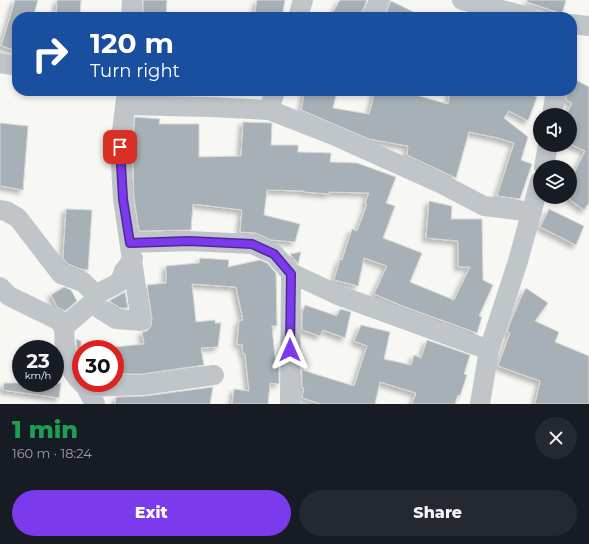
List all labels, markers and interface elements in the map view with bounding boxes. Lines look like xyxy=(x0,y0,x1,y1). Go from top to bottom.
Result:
text: 120 m xyxy=(90,26,174,60)
icon: right xyxy=(24,28,76,80)
text: Turn right xyxy=(90,60,180,82)
map controls xyxy=(533,108,577,204)
button: sound xyxy=(533,108,577,152)
pin xyxy=(103,130,137,164)
icon: arrive xyxy=(109,136,131,158)
button: layers xyxy=(533,160,577,204)
position arrow xyxy=(269,329,311,371)
speed limit sign: 30 xyxy=(72,340,124,392)
text: 23 xyxy=(26,349,50,373)
text: km/h xyxy=(25,369,51,382)
text: 1 min xyxy=(12,415,78,444)
button: close xyxy=(535,417,577,459)
text: 160 m · 18:24 xyxy=(12,445,92,461)
button: Exit xyxy=(12,490,291,536)
button: Share xyxy=(299,490,577,536)

